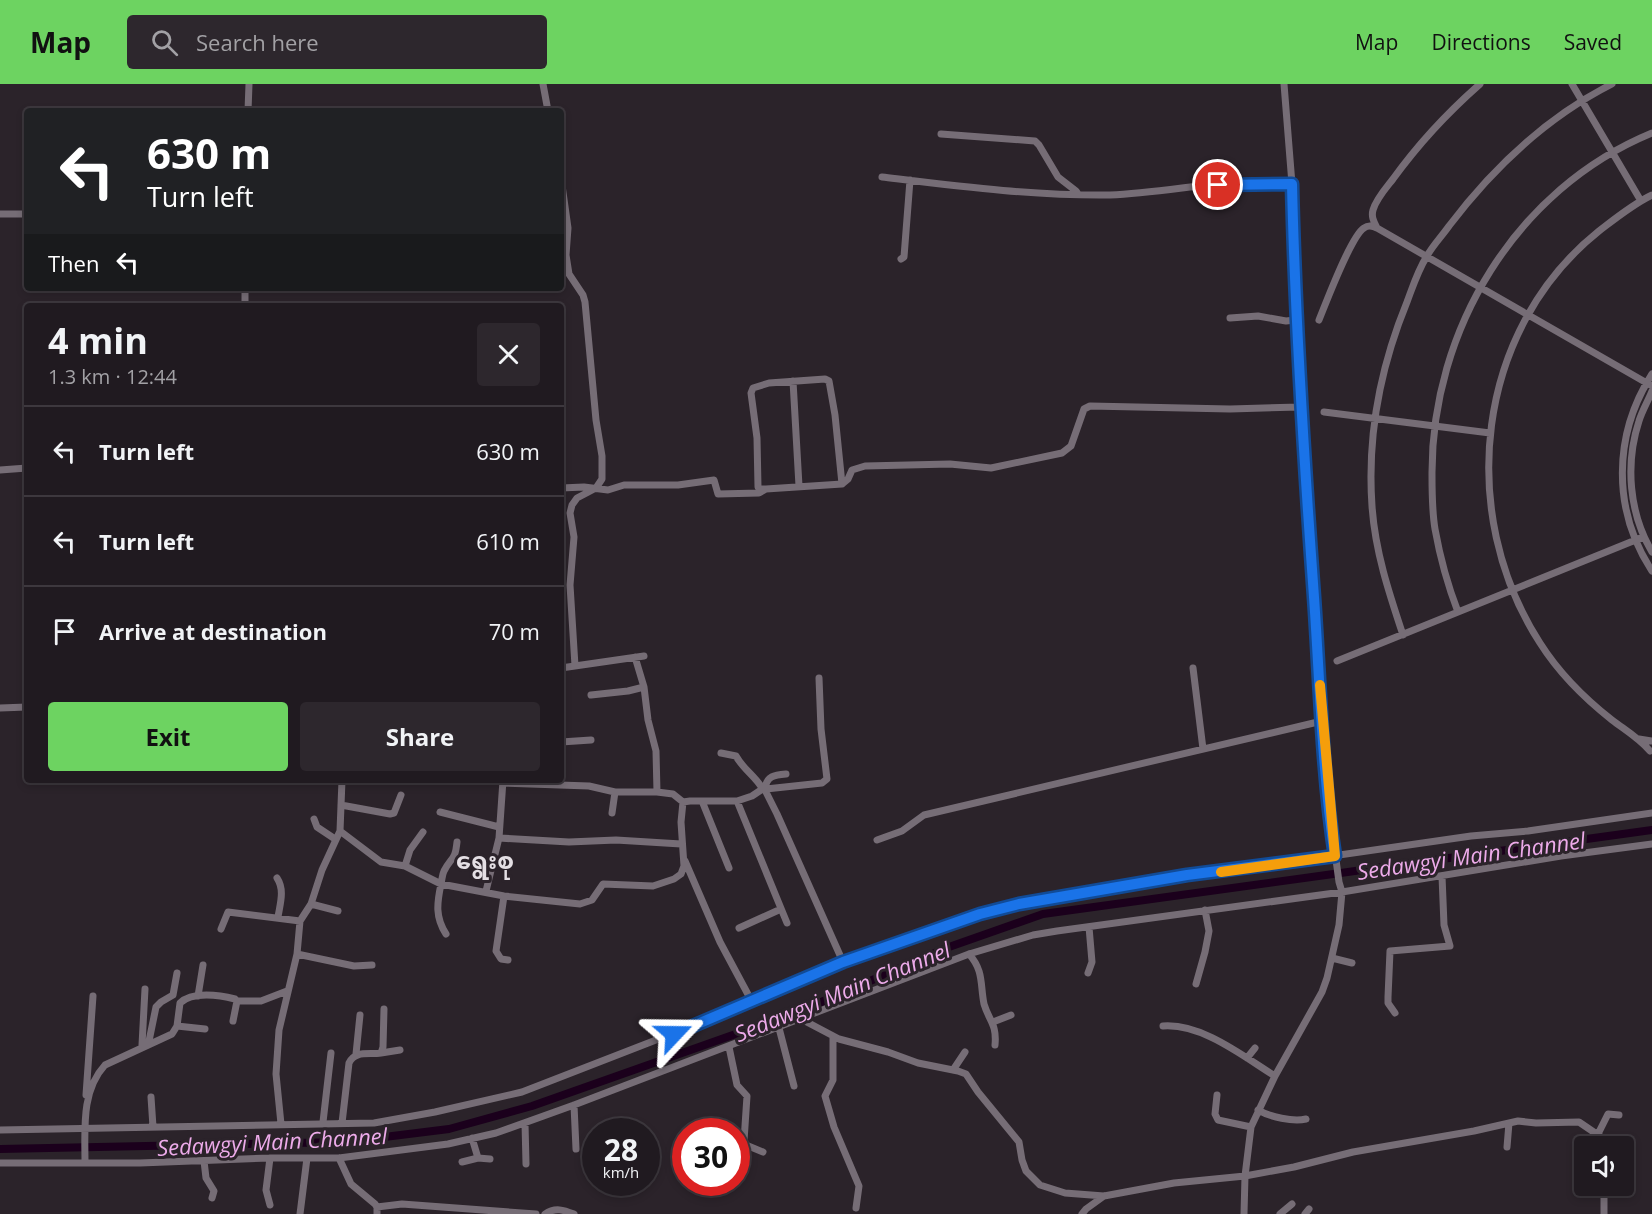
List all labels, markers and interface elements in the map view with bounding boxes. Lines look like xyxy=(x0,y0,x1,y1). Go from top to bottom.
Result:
search box xyxy=(127,15,547,69)
text: Map xyxy=(30,23,91,61)
icon: search xyxy=(148,26,181,59)
text: Search here xyxy=(196,27,319,57)
text: Map xyxy=(1355,28,1398,56)
text: Directions xyxy=(1431,28,1531,56)
text: Saved xyxy=(1564,28,1622,56)
text: 630 m xyxy=(147,124,271,181)
icon: left xyxy=(48,132,126,210)
pin xyxy=(1192,159,1243,210)
icon: arrive xyxy=(1201,168,1234,201)
text: Turn left xyxy=(147,178,254,215)
icon: left xyxy=(111,246,144,279)
text: Then xyxy=(48,248,99,278)
text: 4 min xyxy=(48,316,148,365)
button: close xyxy=(477,323,540,386)
text: 1.3 km · 12:44 xyxy=(48,363,177,390)
icon: left xyxy=(48,435,81,468)
text: Turn left xyxy=(99,436,194,466)
text: 630 m xyxy=(476,436,540,466)
icon: left xyxy=(48,525,81,558)
text: Turn left xyxy=(99,526,194,556)
text: 610 m xyxy=(476,526,540,556)
icon: arrive xyxy=(48,615,81,648)
text: Arrive at destination xyxy=(99,616,327,646)
text: 70 m xyxy=(489,616,540,646)
button: Exit xyxy=(48,702,288,771)
button: Share xyxy=(300,702,540,771)
water label: Sedawgyi Main Channel xyxy=(1355,824,1588,886)
district label: ရွေးစု xyxy=(456,843,514,880)
water label: Sedawgyi Main Channel xyxy=(730,934,955,1048)
position arrow xyxy=(642,1002,706,1066)
speed limit sign: 30 xyxy=(672,1118,750,1196)
water label: Sedawgyi Main Channel xyxy=(156,1120,388,1162)
text: 28 xyxy=(604,1129,638,1170)
map controls xyxy=(1574,1136,1634,1196)
button: sound xyxy=(1574,1136,1634,1196)
text: km/h xyxy=(603,1162,639,1182)

